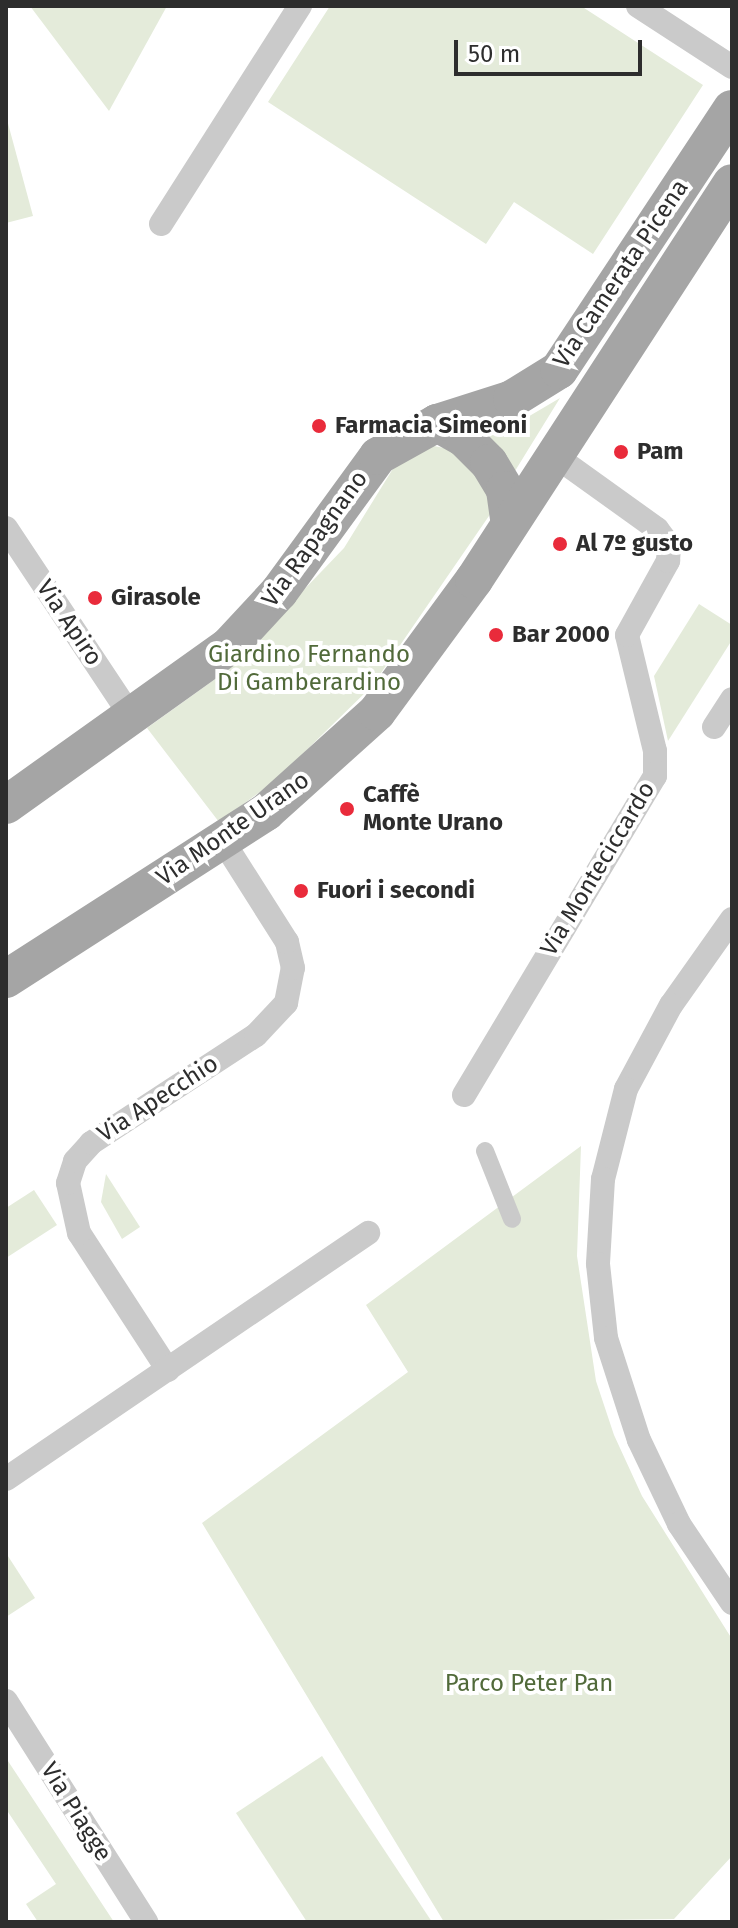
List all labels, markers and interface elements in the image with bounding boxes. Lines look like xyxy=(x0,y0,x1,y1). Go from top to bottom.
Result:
scale bar xyxy=(458,24,646,74)
text: 50 m xyxy=(468,40,520,68)
street label: Via Camerata Picena xyxy=(547,174,695,374)
place label: Farmacia Simeoni xyxy=(335,412,527,440)
marker: Farmacia Simeoni xyxy=(310,417,328,435)
place label: Pam xyxy=(637,438,684,466)
marker: Pam xyxy=(612,443,630,461)
street label: Via Rapagnano xyxy=(256,465,374,613)
place label: Al 7º gusto xyxy=(576,530,693,558)
marker: Al 7º gusto xyxy=(551,535,569,553)
street label: Via Apiro xyxy=(30,575,108,671)
place label: Girasole xyxy=(111,584,201,612)
marker: Girasole xyxy=(86,589,104,607)
place label: Bar 2000 xyxy=(512,621,610,649)
marker: Bar 2000 xyxy=(487,626,505,644)
park label: Giardino Fernando Di Gamberardino xyxy=(208,641,410,697)
street label: Via Monte Urano xyxy=(151,766,315,892)
street label: Via Monteciccardo xyxy=(535,777,661,961)
place label: Caffè Monte Urano xyxy=(363,781,503,837)
marker: Caffè Monte Urano xyxy=(338,800,356,818)
place label: Fuori i secondi xyxy=(317,877,475,905)
marker: Fuori i secondi xyxy=(292,882,310,900)
street label: Via Apecchio xyxy=(92,1049,224,1149)
park label: Parco Peter Pan xyxy=(445,1670,613,1698)
street label: Via Piagge xyxy=(34,1757,118,1867)

